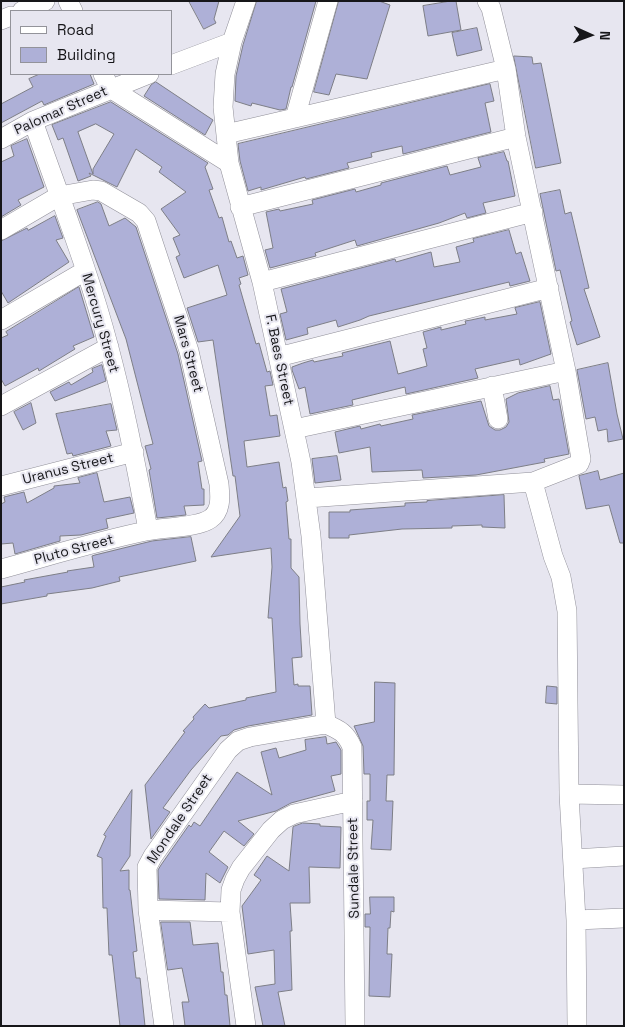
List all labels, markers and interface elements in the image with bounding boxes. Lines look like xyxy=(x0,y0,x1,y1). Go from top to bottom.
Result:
legend xyxy=(10,10,172,75)
north arrow xyxy=(565,10,615,60)
text: Road xyxy=(57,20,94,39)
text: N xyxy=(596,31,614,41)
text: Building xyxy=(57,45,116,64)
street label: Palomar Street xyxy=(12,83,110,139)
street label: Mercury Street xyxy=(78,271,122,375)
street label: F. Baes Street xyxy=(261,313,297,407)
street label: Mars Street xyxy=(170,314,206,394)
street label: Uranus Street xyxy=(21,450,115,488)
street label: Pluto Street xyxy=(32,531,116,569)
street label: Mondale Street xyxy=(144,771,216,867)
street label: Sundale Street xyxy=(345,817,363,919)

